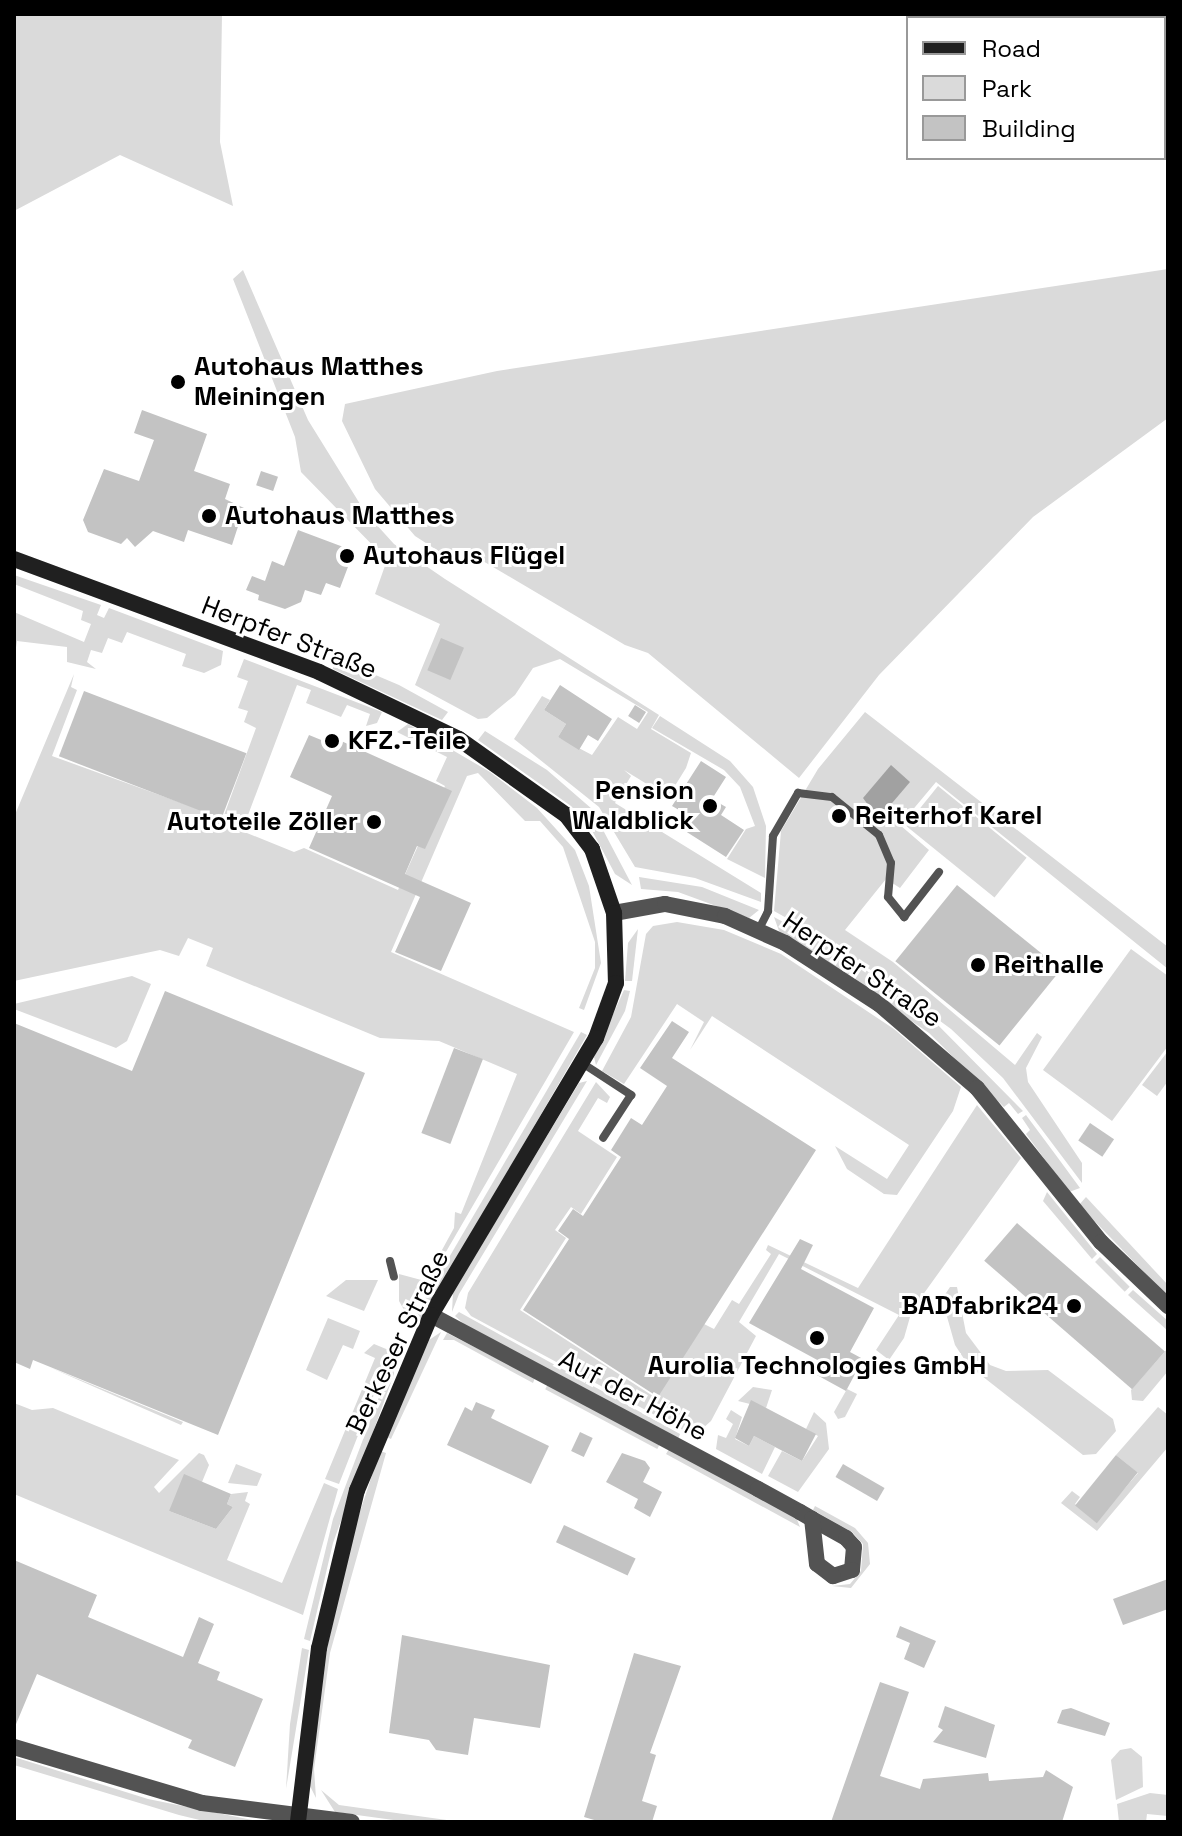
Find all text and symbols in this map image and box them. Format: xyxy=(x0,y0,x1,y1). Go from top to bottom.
legend xyxy=(906,16,1166,160)
text: Road xyxy=(982,33,1041,64)
text: Park xyxy=(982,73,1032,104)
text: Building xyxy=(982,113,1076,144)
place label: Autohaus Matthes Meiningen xyxy=(194,351,424,412)
marker: Autohaus Matthes Meiningen xyxy=(169,373,187,391)
place label: Autohaus Matthes xyxy=(225,500,455,532)
marker: Autohaus Matthes xyxy=(200,507,218,525)
place label: Autohaus Flügel xyxy=(363,540,565,572)
marker: Autohaus Flügel xyxy=(338,547,356,565)
street label: Herpfer Straße xyxy=(197,590,381,686)
place label: KFZ.-Teile xyxy=(348,725,467,757)
marker: KFZ.-Teile xyxy=(323,732,341,750)
place label: Pension Waldblick xyxy=(572,775,694,836)
marker: Pension Waldblick xyxy=(701,797,719,815)
place label: Reiterhof Karel xyxy=(855,800,1043,832)
place label: Autoteile Zöller xyxy=(167,806,358,838)
marker: Reiterhof Karel xyxy=(830,807,848,825)
marker: Autoteile Zöller xyxy=(365,813,383,831)
street label: Herpfer Straße xyxy=(777,905,947,1035)
place label: Reithalle xyxy=(994,949,1104,981)
marker: Reithalle xyxy=(969,956,987,974)
street label: Berkeser Straße xyxy=(340,1245,456,1439)
place label: BADfabrik24 xyxy=(901,1290,1058,1322)
marker: BADfabrik24 xyxy=(1065,1297,1083,1315)
marker: Aurolia Technologies GmbH xyxy=(808,1329,826,1347)
street label: Auf der Höhe xyxy=(553,1344,713,1448)
place label: Aurolia Technologies GmbH xyxy=(647,1350,987,1382)

